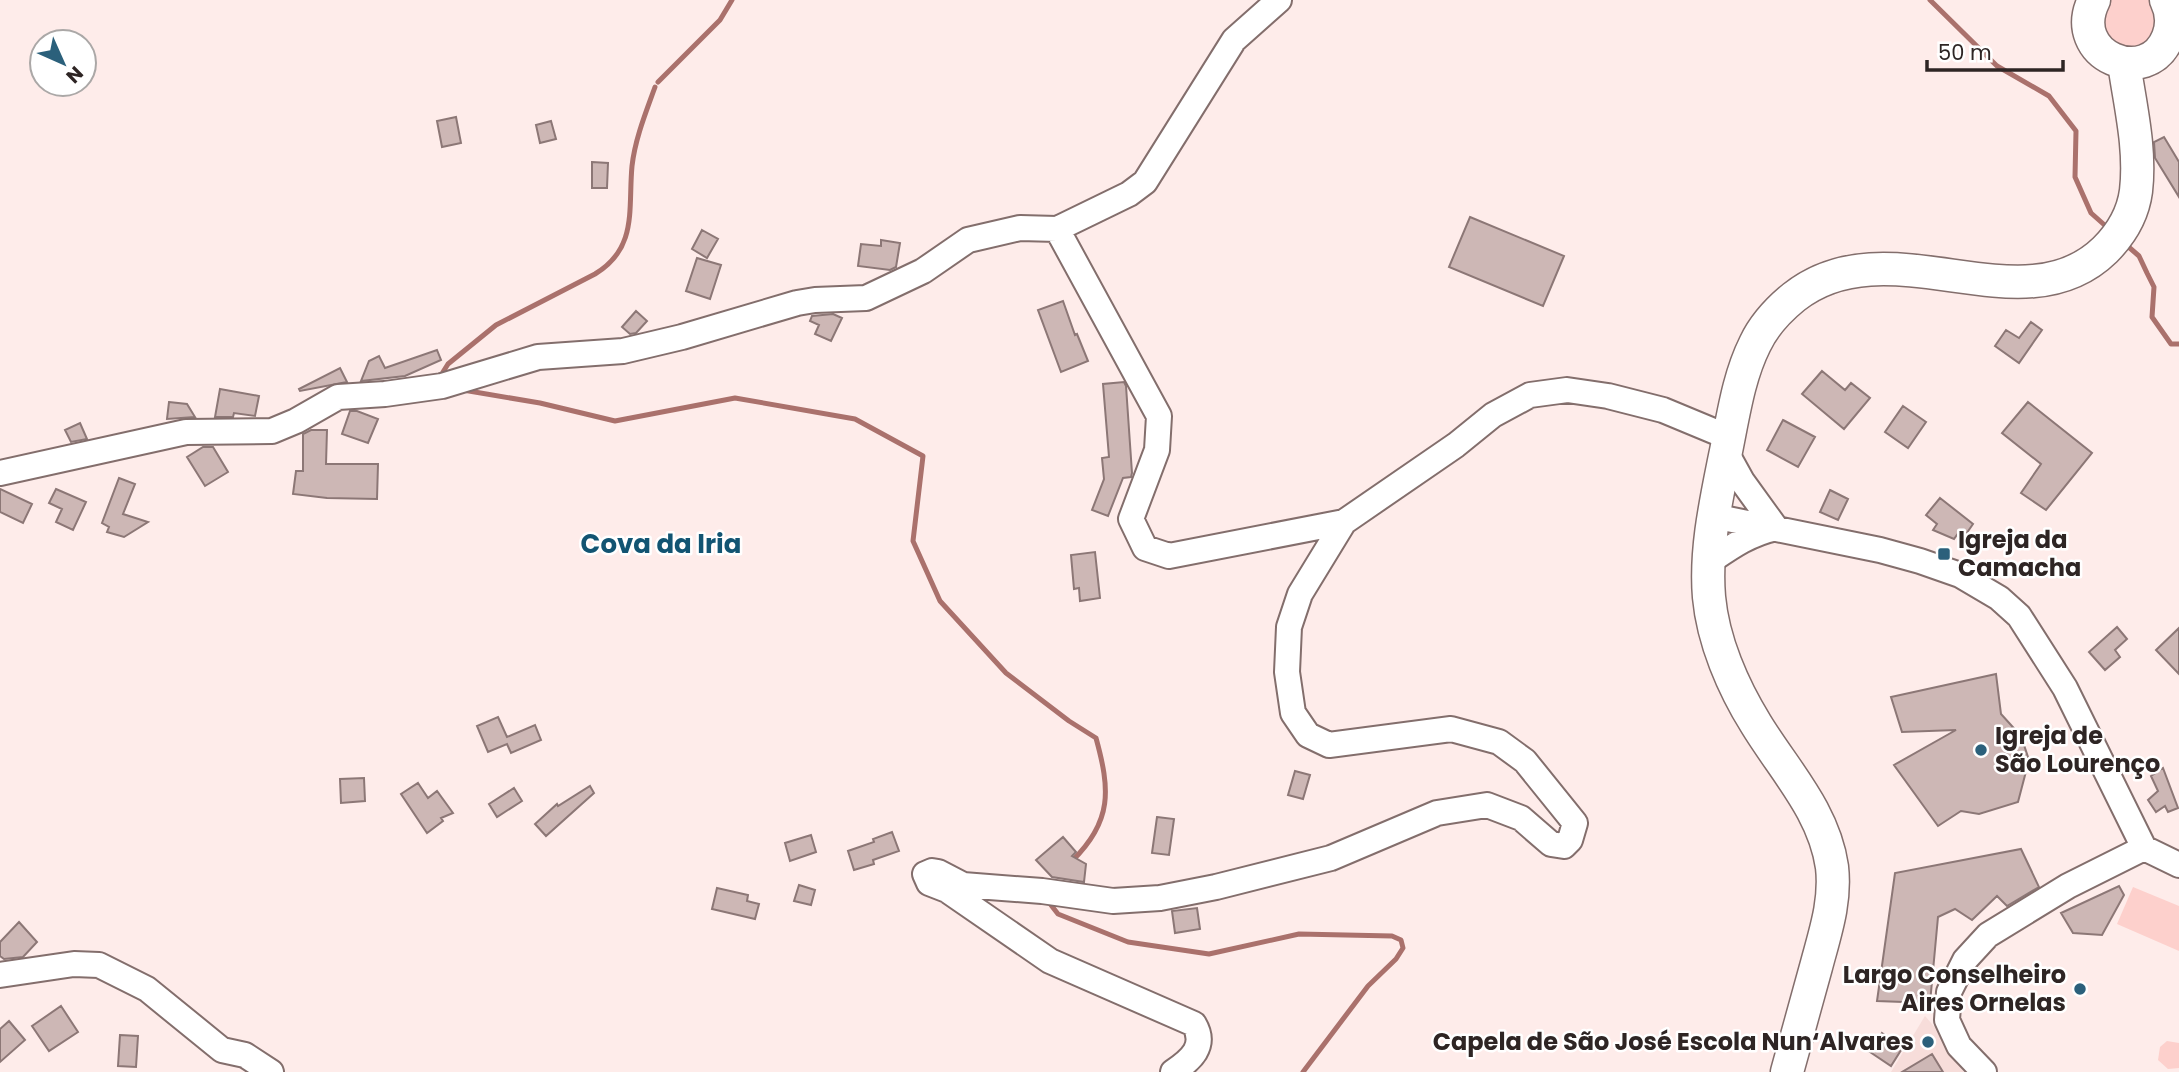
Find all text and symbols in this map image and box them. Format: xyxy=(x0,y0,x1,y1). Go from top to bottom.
north arrow xyxy=(28,28,98,98)
scale bar xyxy=(1927,28,2064,72)
text: 50 m xyxy=(1938,38,1992,67)
text: N xyxy=(60,60,89,89)
place label: Igreja da Camacha xyxy=(1958,523,2081,584)
district label: Cova da Iria xyxy=(581,526,741,562)
marker: Igreja da Camacha xyxy=(1936,546,1952,562)
place label: Igreja de São Lourenço xyxy=(1995,719,2160,780)
marker: Igreja de São Lourenço xyxy=(1973,742,1989,758)
place label: Largo Conselheiro Aires Ornelas xyxy=(1843,958,2066,1019)
marker: Largo Conselheiro Aires Ornelas xyxy=(2072,981,2088,997)
place label: Capela de São José Escola Nun‘Alvares xyxy=(1433,1025,1914,1058)
marker: Capela de São José Escola Nun‘Alvares xyxy=(1920,1034,1936,1050)

